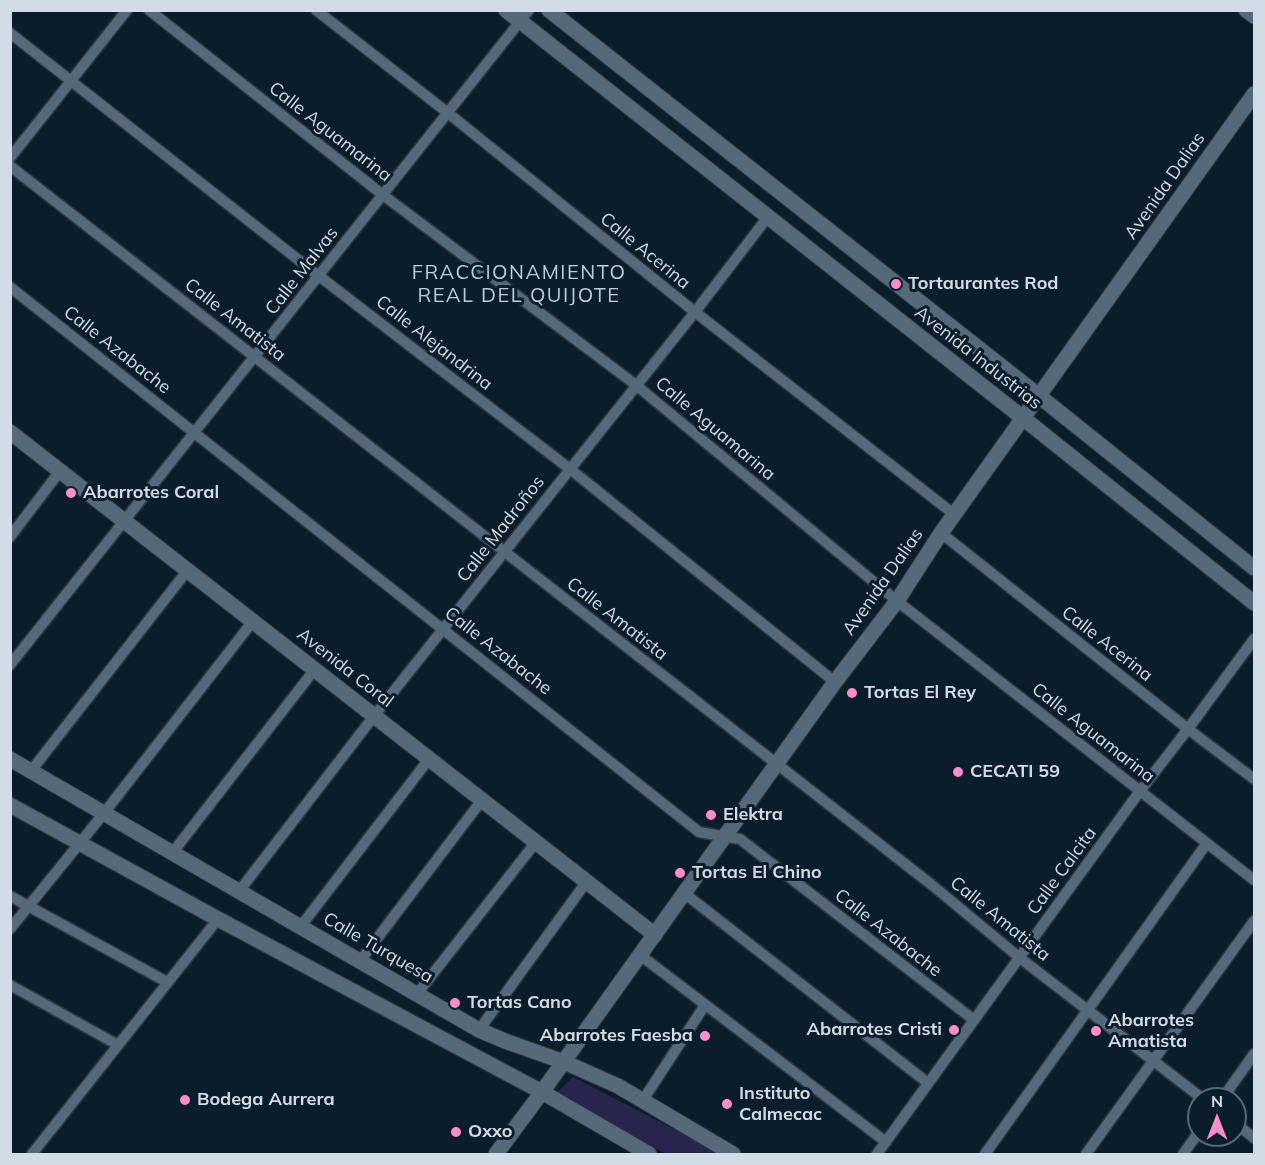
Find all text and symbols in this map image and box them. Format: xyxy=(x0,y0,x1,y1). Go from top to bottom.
street label: Calle Aguamarina xyxy=(264,77,396,187)
street label: Avenida Dalias xyxy=(1120,128,1210,244)
street label: Calle Acerina xyxy=(596,208,694,294)
street label: Calle Malvas xyxy=(261,223,343,319)
district label: FRACCIONAMIENTO REAL DEL QUIJOTE xyxy=(412,261,626,308)
place label: Tortaurantes Rod xyxy=(908,273,1058,295)
street label: Calle Amatista xyxy=(180,274,290,366)
marker: Tortaurantes Rod xyxy=(889,277,903,291)
street label: Calle Alejandrina xyxy=(371,291,497,395)
street label: Calle Azabache xyxy=(59,301,175,399)
street label: Avenida Industrias xyxy=(910,302,1046,414)
street label: Calle Aguamarina xyxy=(651,373,779,485)
street label: Calle Madroños xyxy=(453,471,549,587)
place label: Abarrotes Coral xyxy=(83,482,219,504)
marker: Abarrotes Coral xyxy=(64,486,78,500)
street label: Avenida Dalias xyxy=(838,524,928,640)
street label: Calle Amatista xyxy=(562,573,672,665)
street label: Calle Azabache xyxy=(440,602,556,700)
street label: Calle Acerina xyxy=(1057,602,1157,686)
street label: Avenida Coral xyxy=(292,624,398,712)
street label: Calle Aguamarina xyxy=(1027,678,1159,788)
place label: Tortas El Rey xyxy=(864,682,976,704)
marker: Tortas El Rey xyxy=(845,686,859,700)
place label: CECATI 59 xyxy=(970,761,1060,783)
marker: CECATI 59 xyxy=(951,765,965,779)
place label: Elektra xyxy=(723,804,783,826)
marker: Elektra xyxy=(704,808,718,822)
street label: Calle Calcita xyxy=(1023,823,1101,919)
place label: Tortas El Chino xyxy=(692,862,822,884)
marker: Tortas El Chino xyxy=(673,866,687,880)
street label: Calle Amatista xyxy=(946,872,1054,966)
street label: Calle Azabache xyxy=(830,884,946,982)
street label: Calle Turquesa xyxy=(319,908,437,988)
place label: Tortas Cano xyxy=(467,992,572,1014)
marker: Tortas Cano xyxy=(448,996,462,1010)
place label: Abarrotes Amatista xyxy=(1108,1010,1194,1052)
place label: Abarrotes Cristi xyxy=(807,1019,942,1041)
marker: Abarrotes Cristi xyxy=(947,1023,961,1037)
marker: Abarrotes Amatista xyxy=(1089,1024,1103,1038)
place label: Abarrotes Faesba xyxy=(540,1025,693,1047)
marker: Abarrotes Faesba xyxy=(698,1029,712,1043)
place label: Instituto Calmecac xyxy=(739,1083,822,1126)
north arrow xyxy=(1187,1087,1247,1147)
place label: Bodega Aurrera xyxy=(197,1089,335,1111)
text: N xyxy=(1211,1091,1223,1111)
marker: Bodega Aurrera xyxy=(178,1093,192,1107)
marker: Instituto Calmecac xyxy=(720,1097,734,1111)
place label: Oxxo xyxy=(468,1121,512,1143)
marker: Oxxo xyxy=(449,1125,463,1139)

